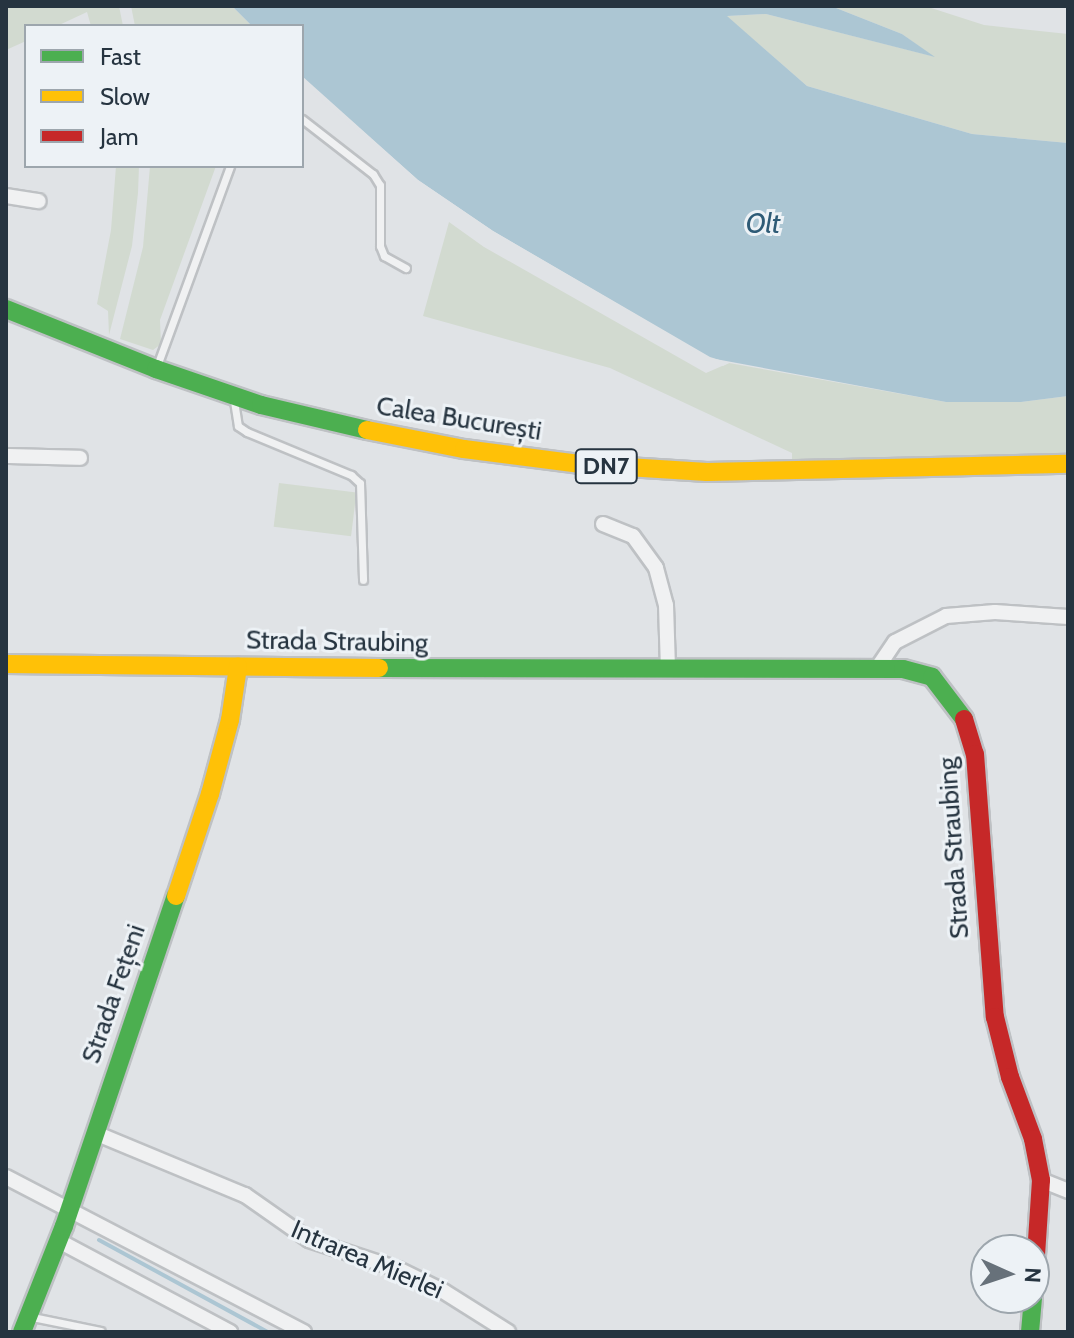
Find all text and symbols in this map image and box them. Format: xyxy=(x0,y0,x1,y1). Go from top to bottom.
legend xyxy=(24,24,304,168)
text: Fast xyxy=(100,42,141,71)
text: Slow xyxy=(100,82,150,111)
text: Jam xyxy=(100,122,138,151)
water label: Olt xyxy=(746,206,780,240)
street label: Calea București xyxy=(374,391,544,447)
road number: DN7 xyxy=(574,446,638,486)
street label: Strada Straubing xyxy=(246,625,428,659)
street label: Strada Straubing xyxy=(932,756,976,940)
street label: Strada Fețeni xyxy=(76,921,152,1067)
street label: Intrarea Mierlei xyxy=(286,1214,448,1306)
north arrow xyxy=(970,1234,1050,1314)
text: N xyxy=(1019,1267,1046,1284)

